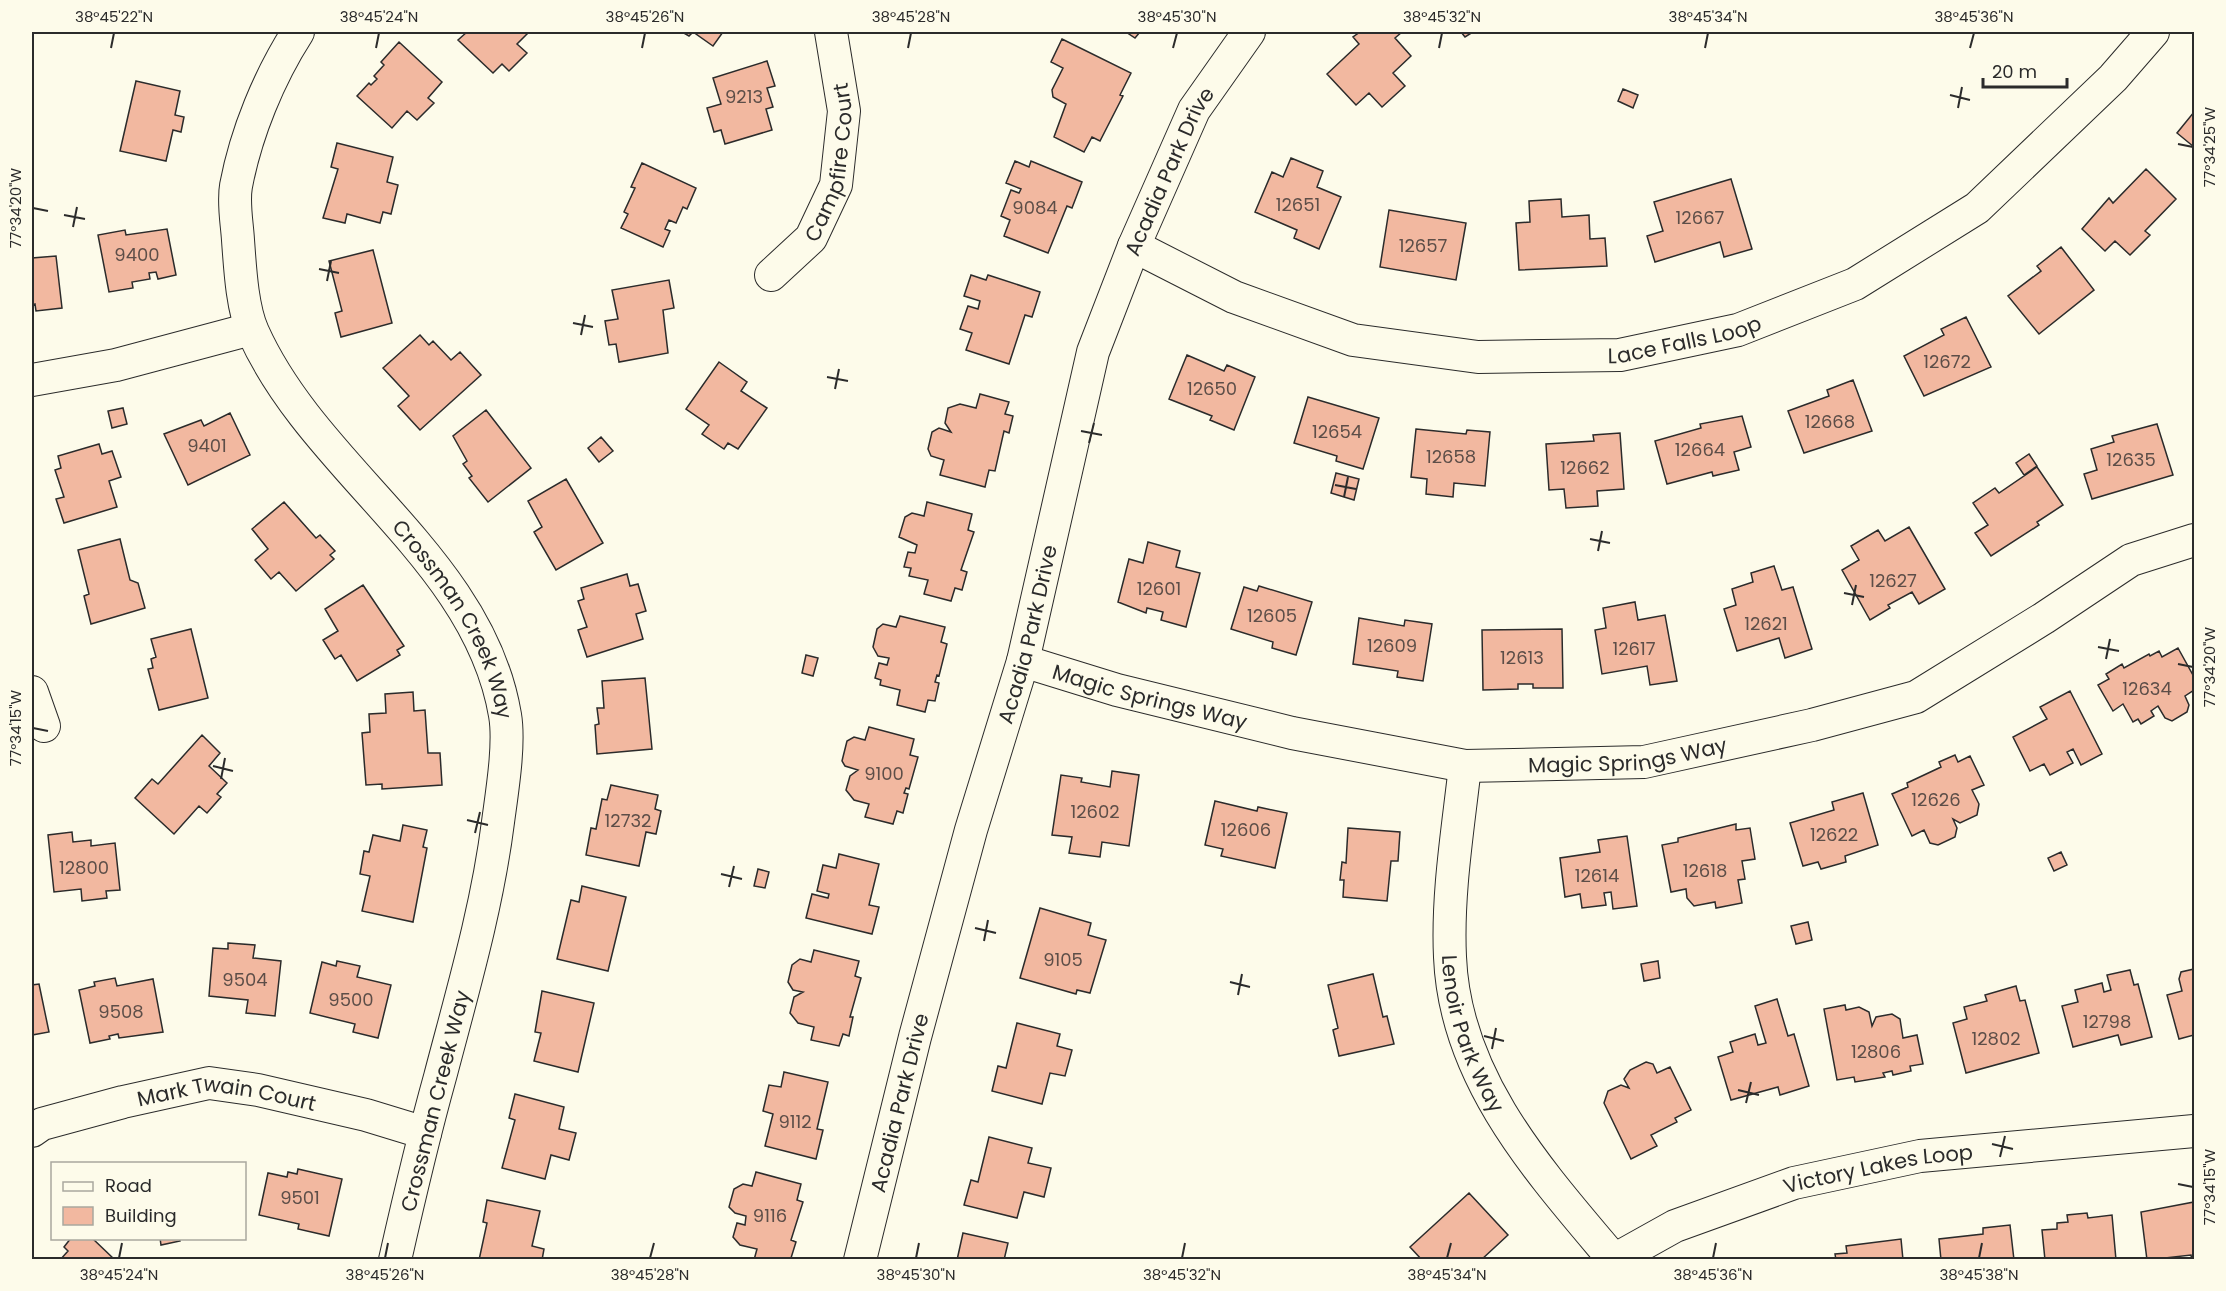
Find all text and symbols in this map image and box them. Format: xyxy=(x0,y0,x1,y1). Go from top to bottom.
text: 38°45'22"N xyxy=(75,6,153,27)
text: 38°45'24"N xyxy=(340,6,418,27)
text: 38°45'26"N xyxy=(606,6,684,27)
text: 38°45'28"N xyxy=(872,6,950,27)
text: 38°45'30"N xyxy=(1138,6,1216,27)
text: 38°45'32"N xyxy=(1403,6,1481,27)
text: 38°45'34"N xyxy=(1669,6,1747,27)
text: 38°45'36"N xyxy=(1935,6,2013,27)
scale bar xyxy=(1983,51,2067,89)
text: 20 m xyxy=(1992,59,2037,84)
street label: Campfire Court xyxy=(797,81,858,246)
street label: Acadia Park Drive xyxy=(1117,81,1221,260)
house number: 9213 xyxy=(725,84,763,109)
text: 77°34'25"W xyxy=(2199,107,2220,187)
text: 77°34'20"W xyxy=(5,168,26,248)
house number: 12651 xyxy=(1276,192,1320,217)
house number: 9084 xyxy=(1012,195,1058,220)
house number: 12667 xyxy=(1676,205,1725,230)
house number: 12657 xyxy=(1399,233,1448,258)
house number: 9400 xyxy=(114,242,160,267)
street label: Lace Falls Loop xyxy=(1608,308,1765,370)
house number: 12672 xyxy=(1923,349,1971,374)
house number: 12650 xyxy=(1187,376,1237,401)
house number: 12668 xyxy=(1805,409,1855,434)
house number: 12654 xyxy=(1312,419,1362,444)
house number: 9401 xyxy=(187,433,227,458)
house number: 12664 xyxy=(1675,437,1725,462)
house number: 12658 xyxy=(1426,444,1476,469)
house number: 12635 xyxy=(2106,447,2156,472)
house number: 12662 xyxy=(1560,455,1610,480)
street label: Crossman Creek Way xyxy=(386,513,520,721)
street label: Acadia Park Drive xyxy=(990,542,1063,727)
house number: 12627 xyxy=(1869,568,1917,593)
house number: 12601 xyxy=(1137,576,1181,601)
house number: 12605 xyxy=(1247,603,1297,628)
house number: 12621 xyxy=(1744,611,1788,636)
text: 77°34'20"W xyxy=(2199,627,2220,707)
house number: 12609 xyxy=(1367,633,1417,658)
house number: 12617 xyxy=(1612,636,1656,661)
house number: 12613 xyxy=(1500,645,1544,670)
street label: Magic Springs Way xyxy=(1049,657,1251,736)
house number: 12634 xyxy=(2122,676,2172,701)
text: 77°34'15"W xyxy=(5,689,26,766)
street label: Magic Springs Way xyxy=(1528,730,1730,779)
house number: 9100 xyxy=(864,761,904,786)
house number: 12626 xyxy=(1911,787,1961,812)
house number: 12602 xyxy=(1070,799,1120,824)
house number: 12732 xyxy=(605,808,651,833)
house number: 12606 xyxy=(1221,817,1271,842)
house number: 12622 xyxy=(1810,822,1858,847)
house number: 12800 xyxy=(59,855,109,880)
house number: 12618 xyxy=(1683,858,1727,883)
house number: 12614 xyxy=(1575,863,1619,888)
house number: 9105 xyxy=(1043,947,1083,972)
street label: Lenoir Park Way xyxy=(1435,954,1512,1118)
house number: 9504 xyxy=(222,967,268,992)
house number: 9500 xyxy=(328,987,374,1012)
street label: Crossman Creek Way xyxy=(393,987,477,1215)
house number: 9508 xyxy=(98,999,144,1024)
house number: 12798 xyxy=(2083,1009,2131,1034)
street label: Acadia Park Drive xyxy=(863,1010,935,1195)
house number: 12802 xyxy=(1971,1026,2021,1051)
house number: 12806 xyxy=(1851,1039,1901,1064)
street label: Mark Twain Court xyxy=(134,1068,319,1118)
house number: 9112 xyxy=(778,1109,812,1134)
street label: Victory Lakes Loop xyxy=(1779,1137,1974,1200)
text: 77°34'15"W xyxy=(2199,1148,2220,1225)
legend xyxy=(51,1162,246,1240)
text: Road xyxy=(105,1173,152,1198)
house number: 9501 xyxy=(280,1185,320,1210)
text: Building xyxy=(105,1203,177,1228)
house number: 9116 xyxy=(753,1203,787,1228)
text: 38°45'24"N xyxy=(80,1264,158,1285)
text: 38°45'26"N xyxy=(346,1264,424,1285)
text: 38°45'28"N xyxy=(611,1264,689,1285)
text: 38°45'30"N xyxy=(877,1264,955,1285)
text: 38°45'32"N xyxy=(1143,1264,1221,1285)
text: 38°45'34"N xyxy=(1408,1264,1486,1285)
text: 38°45'36"N xyxy=(1674,1264,1752,1285)
text: 38°45'38"N xyxy=(1940,1264,2018,1285)

